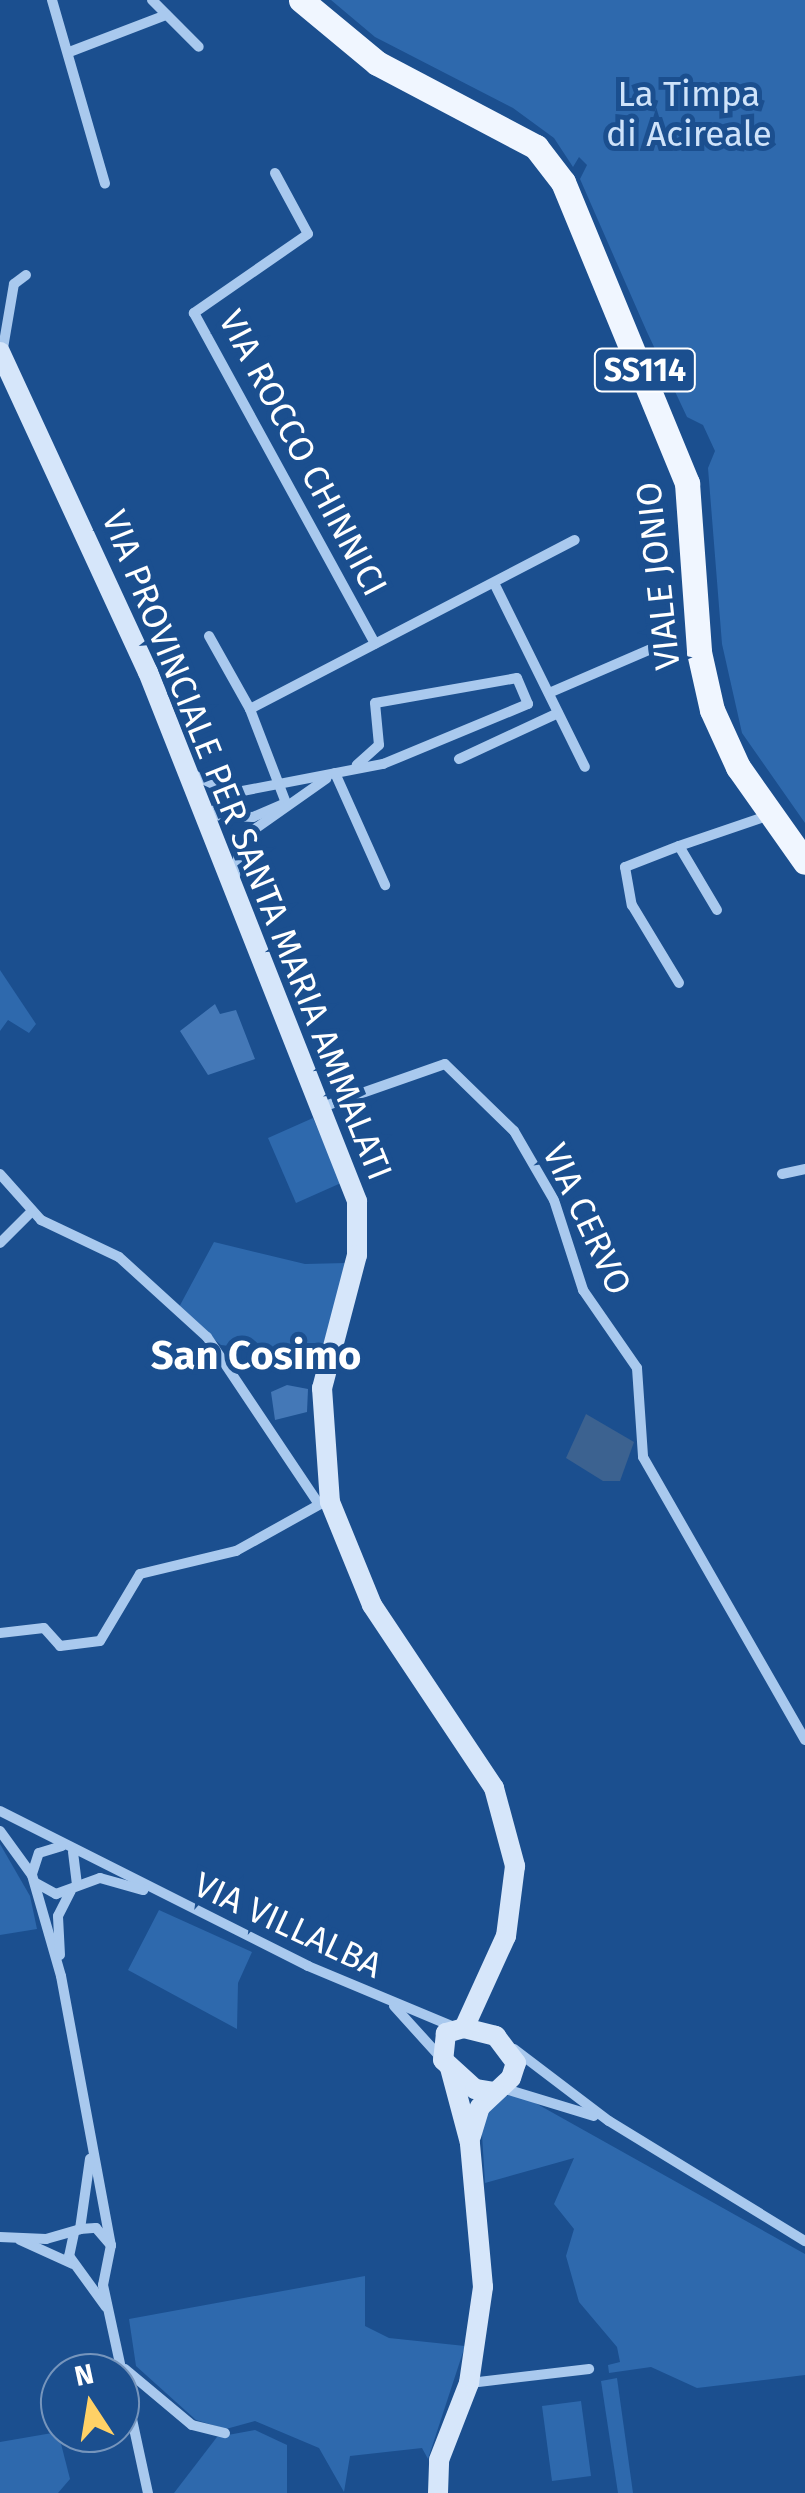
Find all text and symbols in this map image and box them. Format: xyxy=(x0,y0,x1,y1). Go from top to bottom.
park label: La Timpa di Acireale xyxy=(606,73,772,155)
street label: VIA ROCCO CHINNICI xyxy=(210,303,396,603)
road number: SS114 xyxy=(592,343,698,397)
street label: VIALE JONIO xyxy=(627,480,689,672)
street label: VIA PROVINCIALE PER SANTA MARIA AMMALATI xyxy=(93,504,401,1186)
street label: VIA CERVO xyxy=(534,1137,640,1301)
district label: San Cosimo xyxy=(151,1332,361,1380)
street label: VIA VILLALBA xyxy=(187,1863,389,1987)
north arrow xyxy=(40,2353,140,2453)
text: N xyxy=(72,2357,97,2393)

